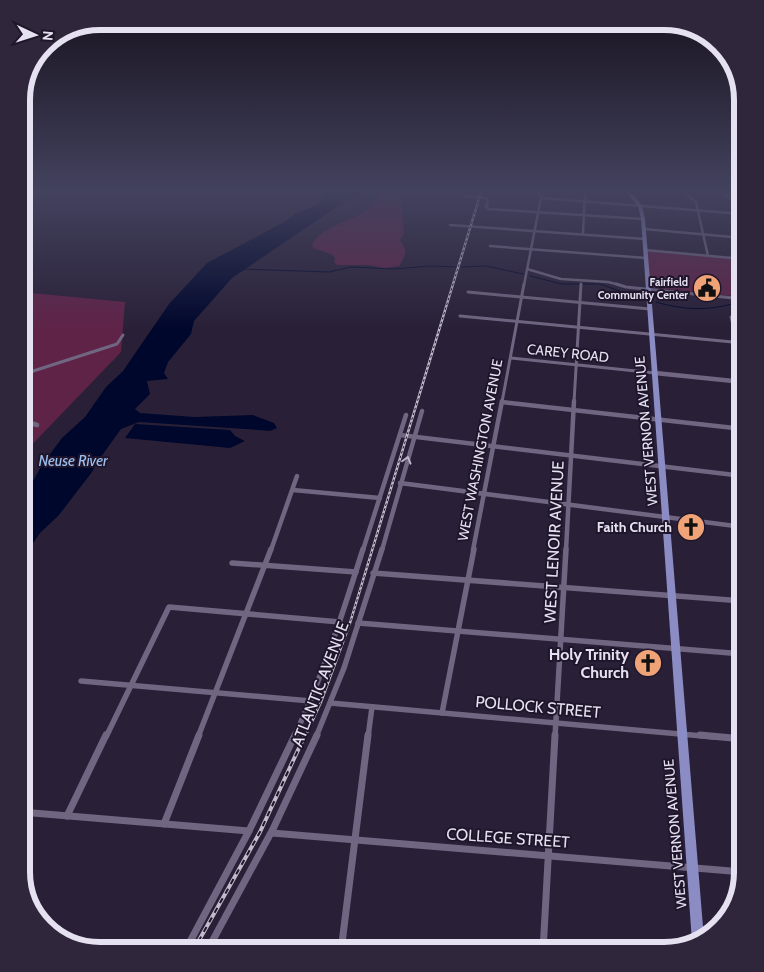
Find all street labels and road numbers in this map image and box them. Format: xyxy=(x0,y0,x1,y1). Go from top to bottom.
street label: CAREY ROAD xyxy=(526,340,610,366)
street label: WEST VERNON AVENUE xyxy=(630,355,662,507)
street label: WEST WASHINGTON AVENUE xyxy=(454,357,507,542)
street label: WEST LENOIR AVENUE xyxy=(540,460,568,624)
street label: ATLANTIC AVENUE xyxy=(287,619,353,749)
street label: POLLOCK STREET xyxy=(475,692,602,722)
street label: WEST VERNON AVENUE xyxy=(659,758,691,910)
street label: COLLEGE STREET xyxy=(446,824,571,852)

